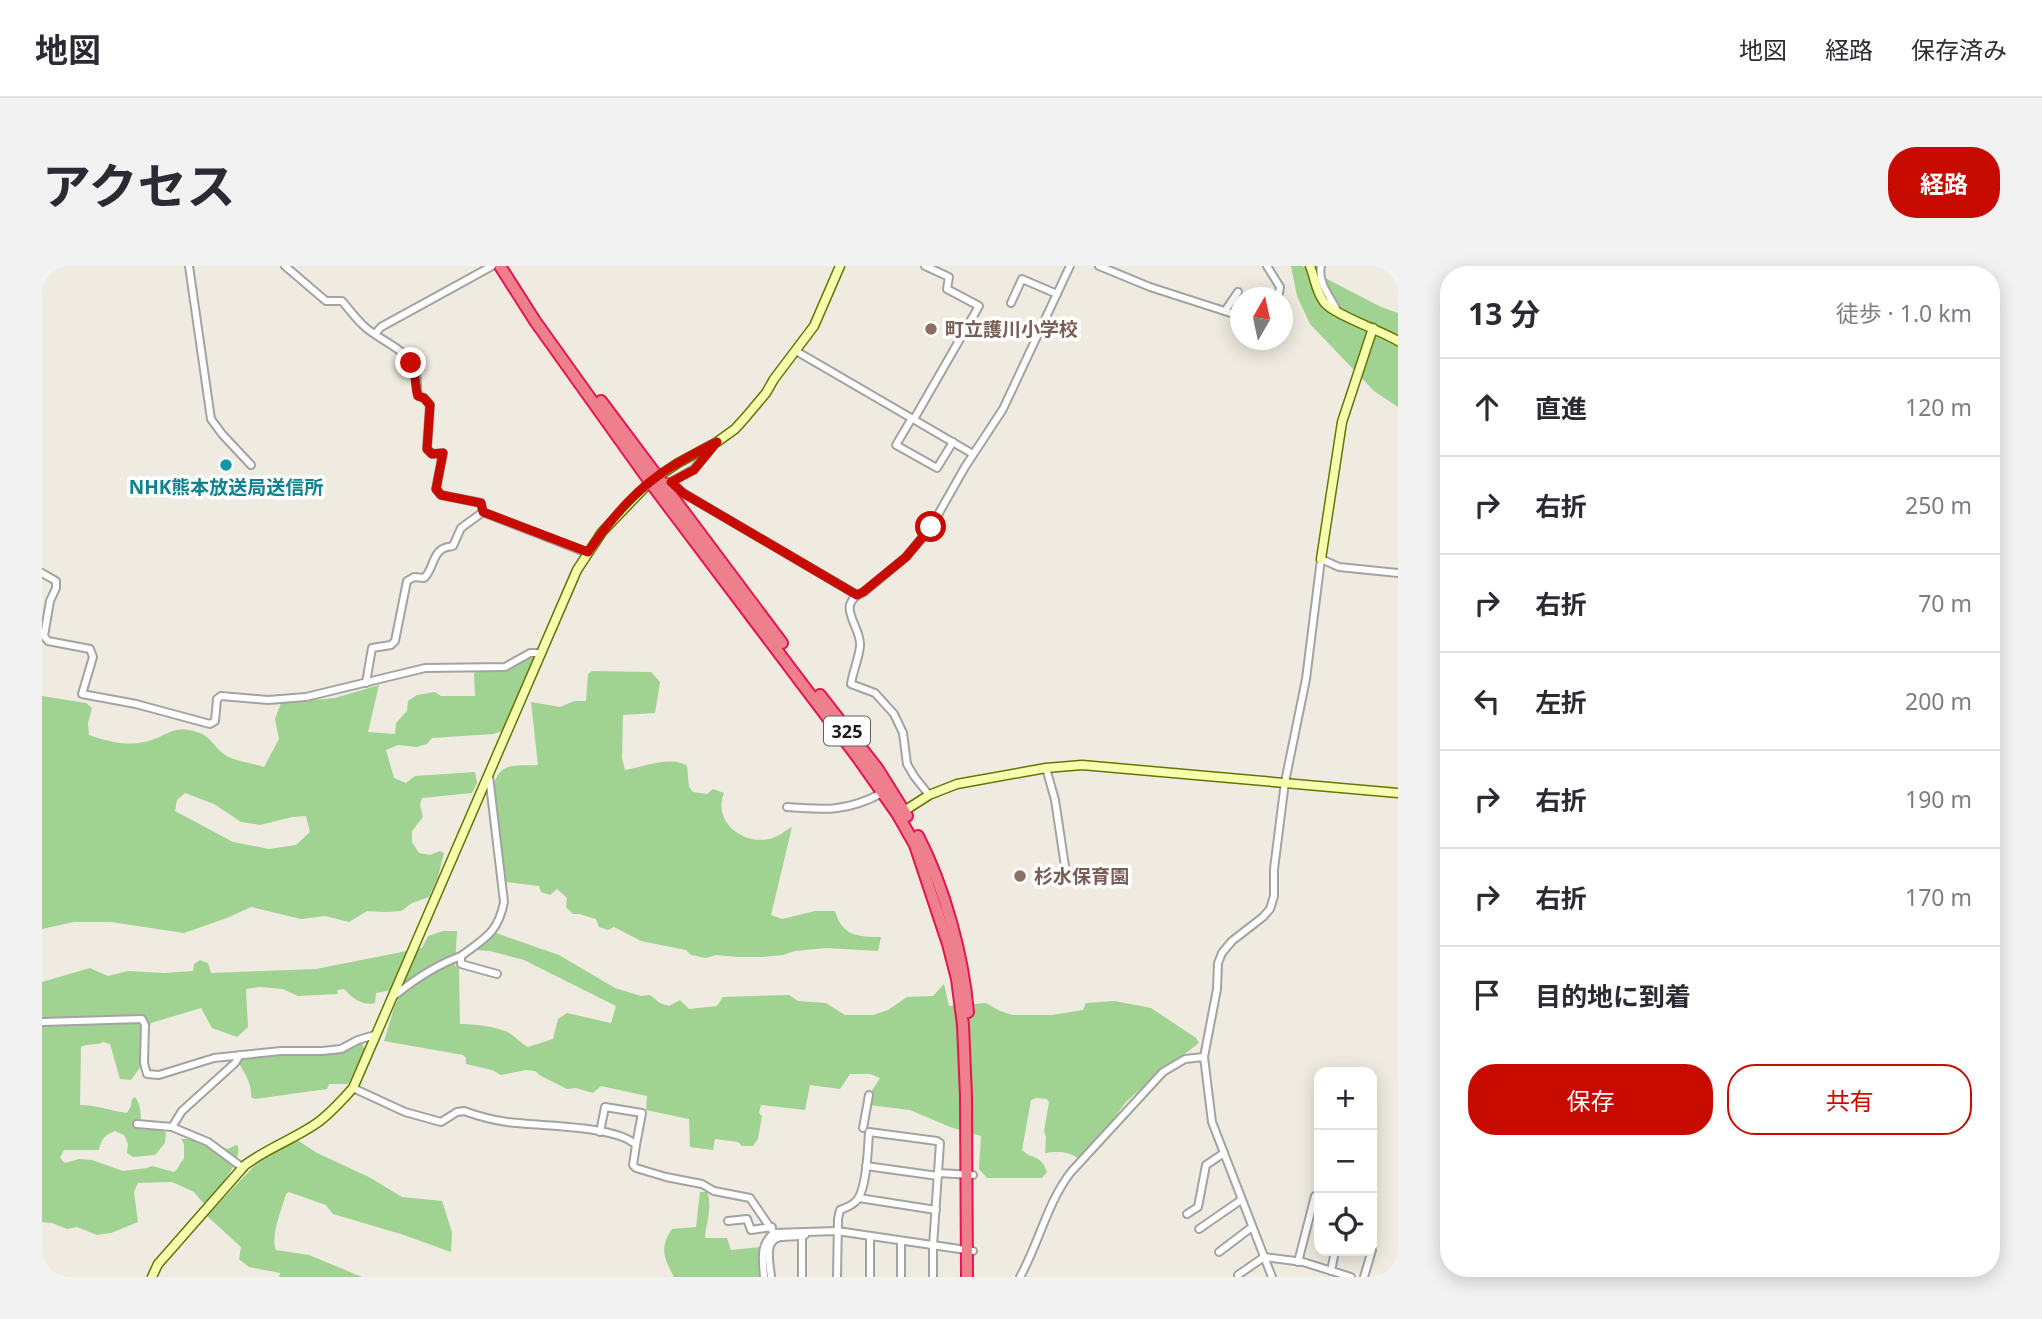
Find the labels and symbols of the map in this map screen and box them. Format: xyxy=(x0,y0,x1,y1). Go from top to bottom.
north arrow xyxy=(1230,287,1293,350)
place label: 町立護川小学校 xyxy=(945,316,1078,342)
marker: 町立護川小学校 xyxy=(923,321,939,337)
route end xyxy=(395,347,426,378)
marker: NHK熊本放送局送信所 xyxy=(218,457,234,473)
place label: NHK熊本放送局送信所 xyxy=(129,474,323,500)
route start xyxy=(915,511,946,542)
road number: 325 xyxy=(824,716,870,746)
place label: 杉水保育園 xyxy=(1034,863,1129,889)
marker: 杉水保育園 xyxy=(1012,868,1028,884)

